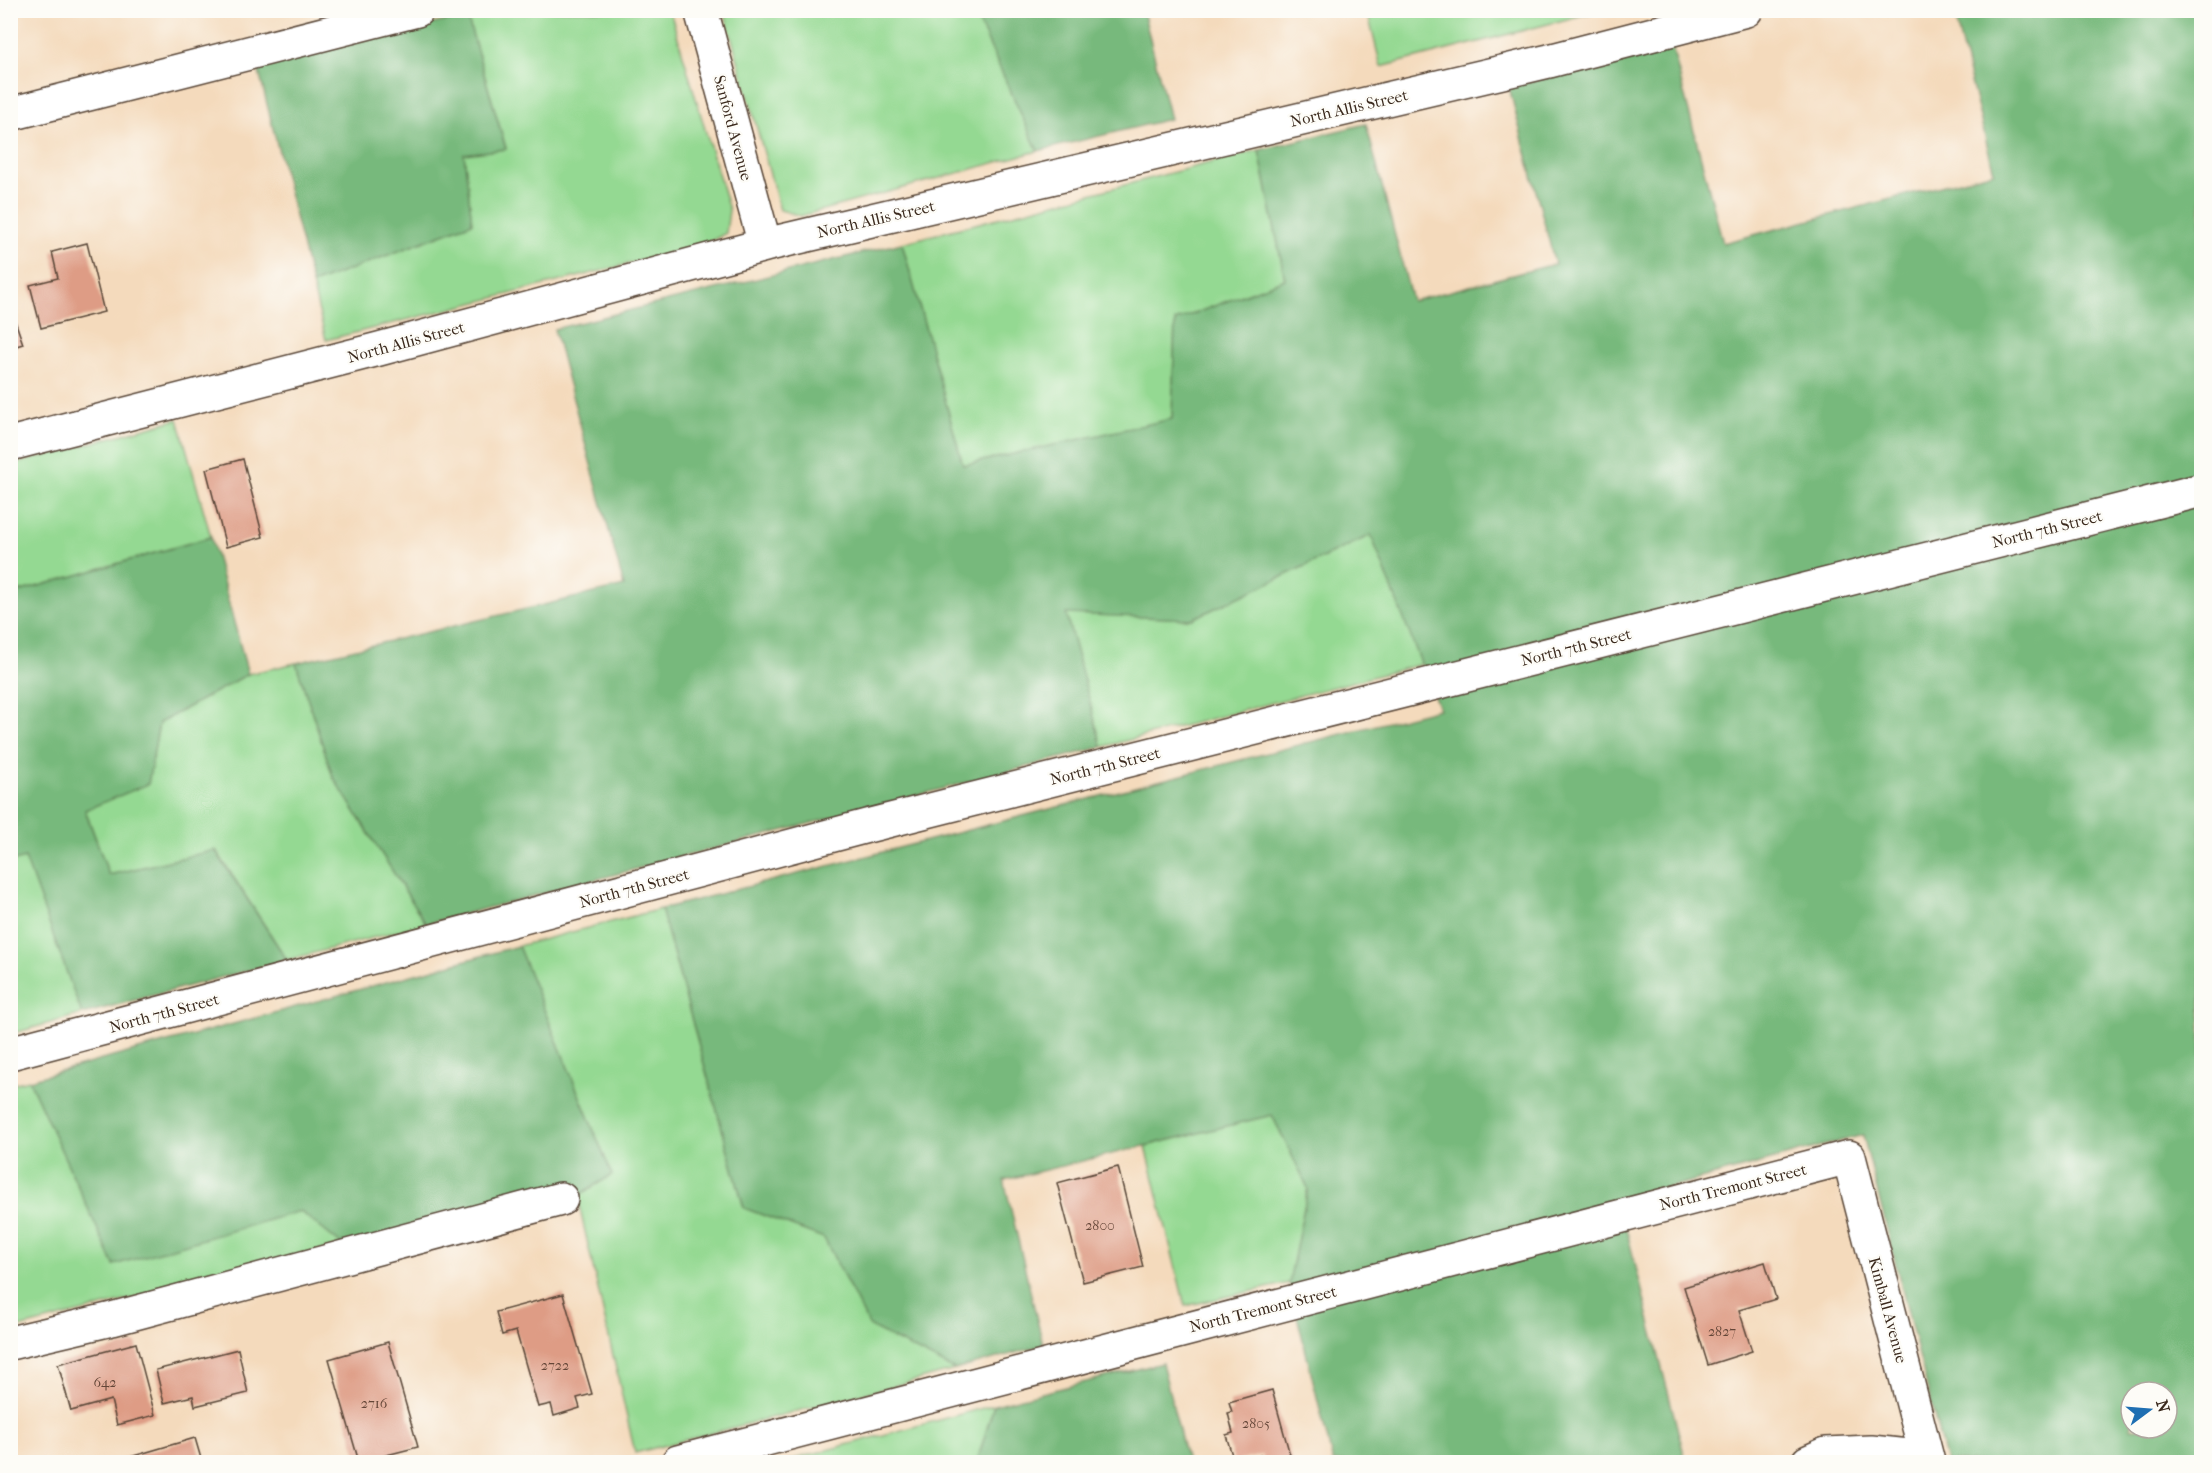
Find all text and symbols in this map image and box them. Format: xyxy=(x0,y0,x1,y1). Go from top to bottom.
street label: Sanford Avenue xyxy=(710,73,756,183)
street label: North Allis Street xyxy=(1288,85,1410,131)
street label: North Allis Street xyxy=(815,196,937,242)
street label: North Allis Street xyxy=(345,317,467,367)
street label: North 7th Street xyxy=(1990,506,2104,552)
street label: North 7th Street xyxy=(1519,624,1633,670)
street label: North 7th Street xyxy=(1048,743,1162,789)
street label: North 7th Street xyxy=(577,864,691,912)
street label: North 7th Street xyxy=(107,989,221,1037)
street label: North Tremont Street xyxy=(1657,1159,1809,1214)
house number: 2800 xyxy=(1085,1217,1115,1234)
street label: Kimball Avenue xyxy=(1865,1255,1911,1365)
street label: North Tremont Street xyxy=(1187,1281,1339,1336)
house number: 2827 xyxy=(1708,1323,1736,1340)
house number: 2722 xyxy=(541,1357,569,1374)
house number: 642 xyxy=(94,1374,117,1391)
north arrow xyxy=(2119,1380,2179,1440)
house number: 2716 xyxy=(361,1395,388,1412)
text: N xyxy=(2152,1398,2174,1415)
house number: 2805 xyxy=(1242,1415,1270,1432)

